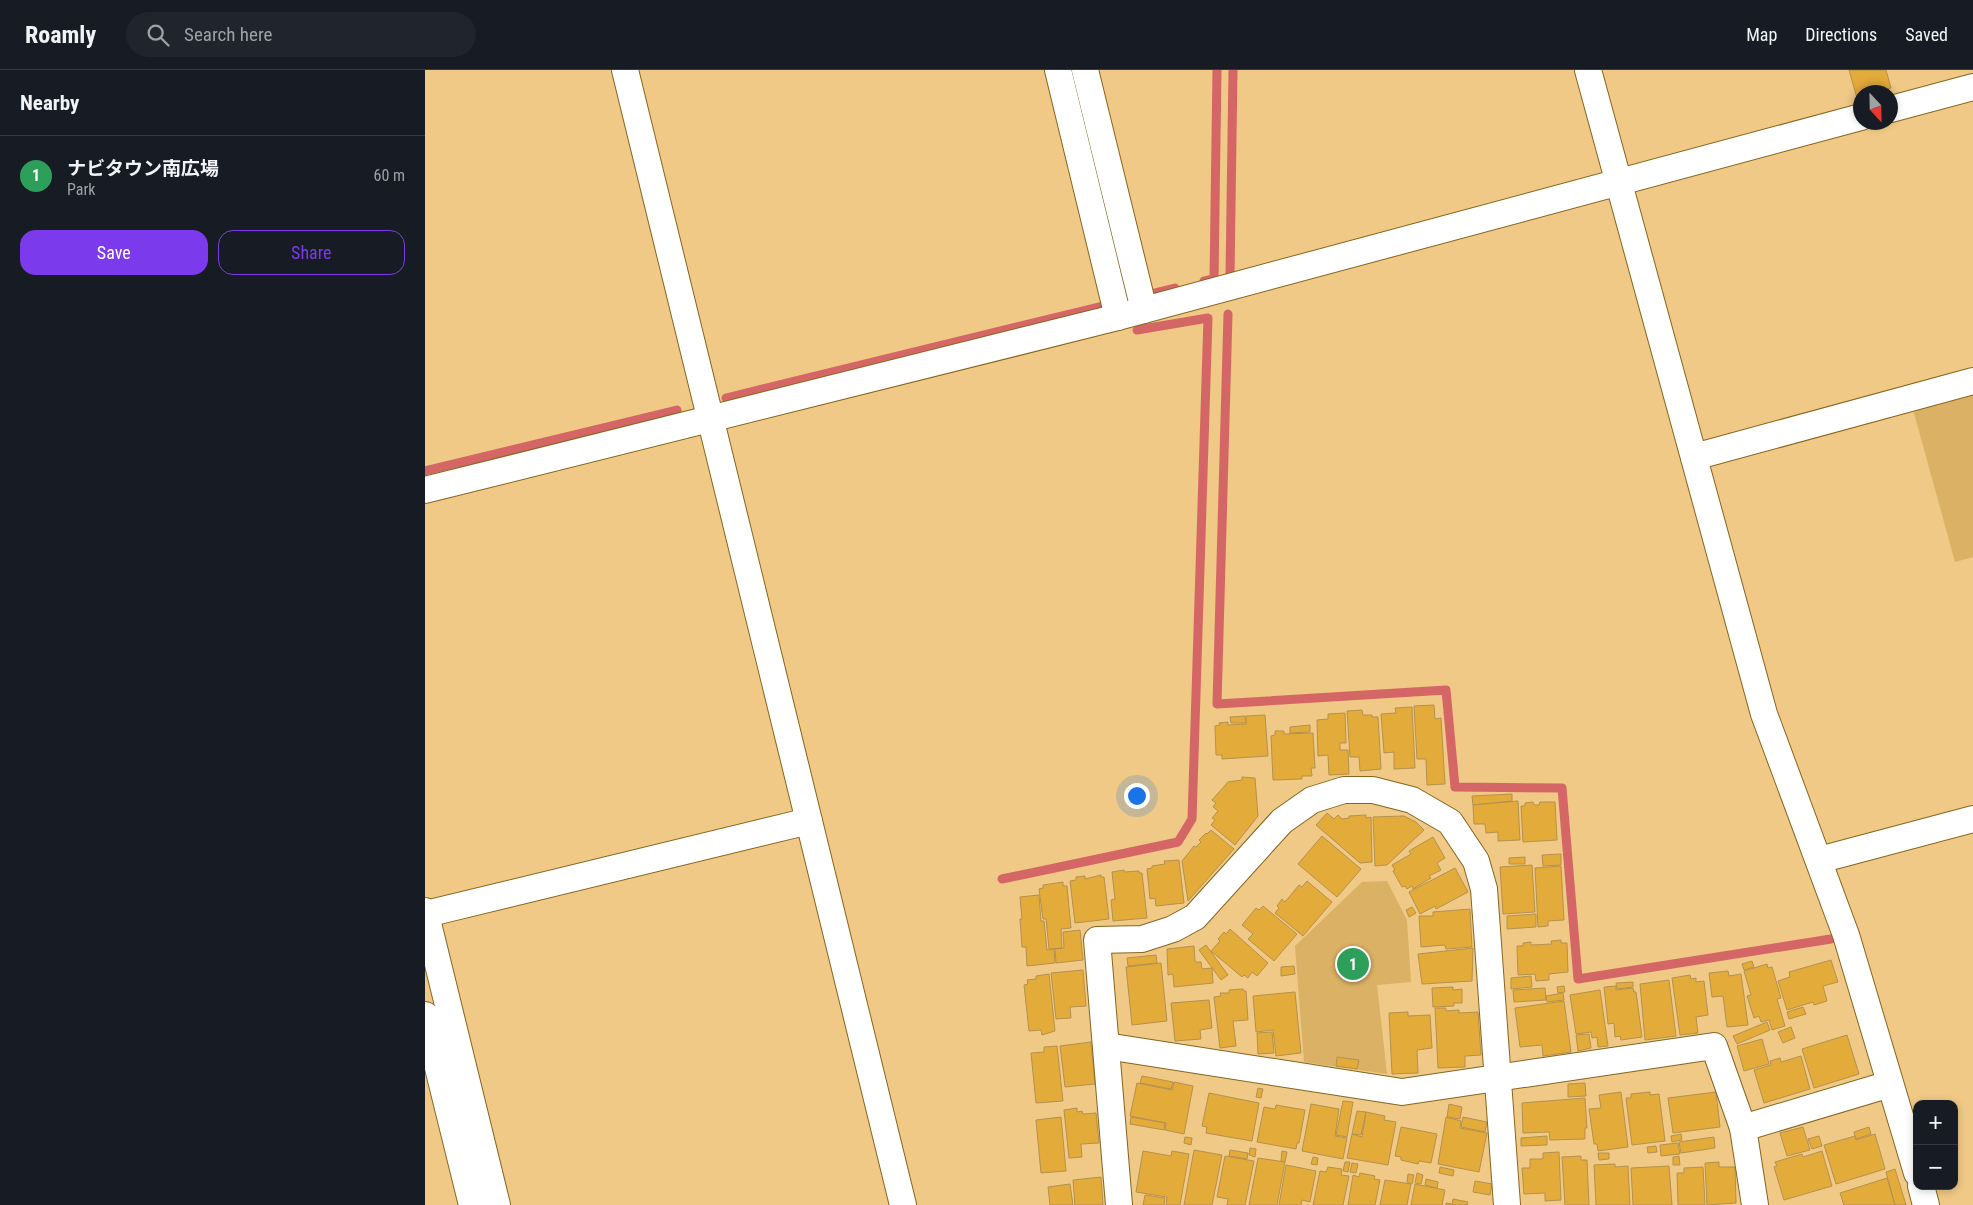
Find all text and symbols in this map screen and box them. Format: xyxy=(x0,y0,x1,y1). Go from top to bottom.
search box xyxy=(126,12,476,57)
text: Roamly xyxy=(25,21,96,49)
icon: search xyxy=(144,21,172,49)
text: Search here xyxy=(184,23,272,46)
text: Map xyxy=(1746,24,1777,45)
text: Directions xyxy=(1805,24,1877,45)
text: Saved xyxy=(1905,24,1948,45)
north arrow xyxy=(1853,85,1898,130)
text: Nearby xyxy=(20,91,79,115)
text: ナビタウン南広場 xyxy=(67,157,219,180)
text: 1 xyxy=(32,166,40,185)
text: 60 m xyxy=(373,166,405,185)
text: Park xyxy=(67,180,96,199)
button: Save xyxy=(20,230,208,275)
button: Share xyxy=(218,230,405,275)
your location xyxy=(1124,783,1150,809)
pin: 1 xyxy=(1337,945,1369,983)
map controls xyxy=(1913,1100,1958,1190)
button: + xyxy=(1913,1100,1958,1145)
button: − xyxy=(1913,1145,1958,1190)

